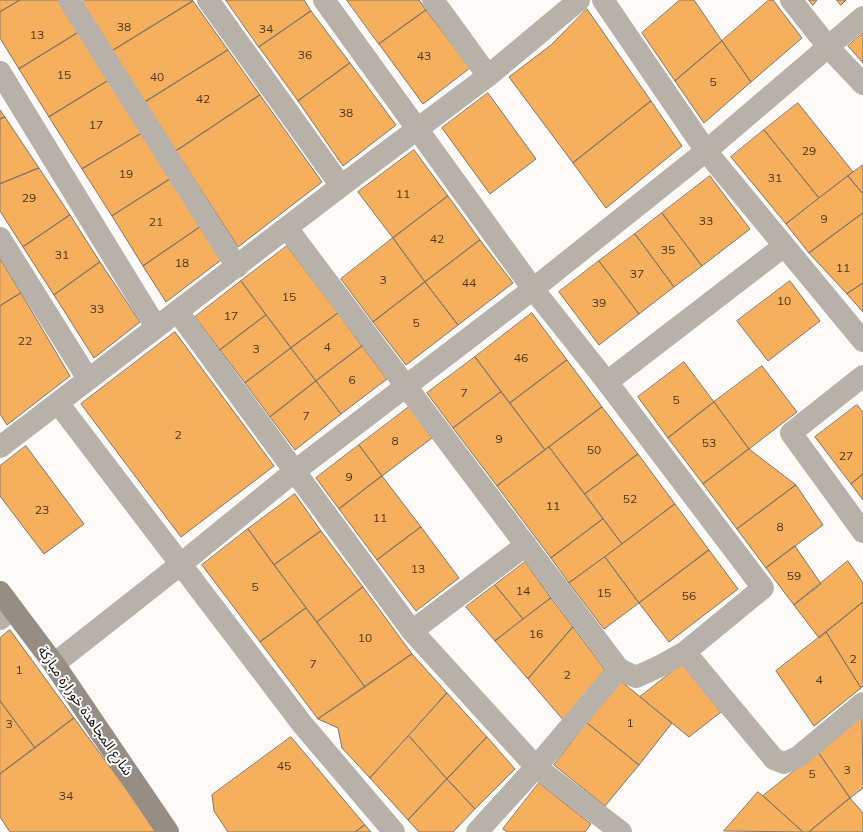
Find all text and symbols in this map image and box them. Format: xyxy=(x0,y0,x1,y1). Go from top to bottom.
house number: 38 xyxy=(117,20,131,34)
house number: 34 xyxy=(259,22,273,36)
house number: 13 xyxy=(30,28,44,42)
house number: 36 xyxy=(298,48,312,62)
house number: 43 xyxy=(417,49,431,63)
house number: 15 xyxy=(57,68,71,82)
house number: 40 xyxy=(150,70,164,84)
house number: 5 xyxy=(709,75,717,89)
house number: 42 xyxy=(196,92,210,106)
house number: 38 xyxy=(339,106,353,120)
house number: 17 xyxy=(89,118,103,132)
house number: 29 xyxy=(802,144,816,158)
house number: 19 xyxy=(119,167,133,181)
house number: 31 xyxy=(768,171,782,185)
house number: 11 xyxy=(396,187,410,201)
house number: 29 xyxy=(22,191,36,205)
house number: 9 xyxy=(820,212,828,226)
house number: 33 xyxy=(699,214,713,228)
house number: 21 xyxy=(149,215,163,229)
house number: 42 xyxy=(430,232,444,246)
house number: 35 xyxy=(661,243,675,257)
house number: 31 xyxy=(55,248,69,262)
house number: 18 xyxy=(175,256,189,270)
house number: 11 xyxy=(836,261,850,275)
house number: 37 xyxy=(630,267,644,281)
house number: 3 xyxy=(379,273,387,287)
house number: 44 xyxy=(462,276,476,290)
house number: 15 xyxy=(282,290,296,304)
house number: 10 xyxy=(777,294,791,308)
house number: 39 xyxy=(592,296,606,310)
house number: 33 xyxy=(90,302,104,316)
house number: 17 xyxy=(224,309,238,323)
house number: 5 xyxy=(412,316,420,330)
house number: 22 xyxy=(18,334,32,348)
house number: 4 xyxy=(323,340,331,354)
house number: 3 xyxy=(252,342,260,356)
house number: 46 xyxy=(514,351,528,365)
house number: 6 xyxy=(348,373,356,387)
house number: 7 xyxy=(460,386,468,400)
house number: 5 xyxy=(672,393,680,407)
house number: 7 xyxy=(302,409,310,423)
house number: 2 xyxy=(174,428,182,442)
house number: 9 xyxy=(495,432,503,446)
house number: 8 xyxy=(391,434,399,448)
house number: 53 xyxy=(702,436,716,450)
house number: 50 xyxy=(587,443,601,457)
house number: 27 xyxy=(839,449,853,463)
house number: 9 xyxy=(345,470,353,484)
house number: 52 xyxy=(623,492,637,506)
house number: 11 xyxy=(546,499,560,513)
house number: 23 xyxy=(35,503,49,517)
house number: 11 xyxy=(373,511,387,525)
house number: 8 xyxy=(776,520,784,534)
house number: 13 xyxy=(411,562,425,576)
house number: 59 xyxy=(787,569,801,583)
house number: 5 xyxy=(251,580,259,594)
house number: 14 xyxy=(516,584,530,598)
house number: 15 xyxy=(597,586,611,600)
house number: 56 xyxy=(682,589,696,603)
house number: 16 xyxy=(529,627,543,641)
house number: 10 xyxy=(358,631,372,645)
street label: شارع المجاهدة خورارة مباركة xyxy=(34,643,136,779)
house number: 2 xyxy=(849,652,857,666)
house number: 7 xyxy=(309,657,317,671)
house number: 1 xyxy=(15,663,23,677)
house number: 2 xyxy=(563,668,571,682)
house number: 4 xyxy=(815,673,823,687)
house number: 1 xyxy=(626,716,634,730)
house number: 3 xyxy=(5,717,13,731)
house number: 45 xyxy=(277,759,291,773)
house number: 3 xyxy=(843,763,851,777)
house number: 5 xyxy=(808,767,816,781)
house number: 34 xyxy=(59,789,73,803)

